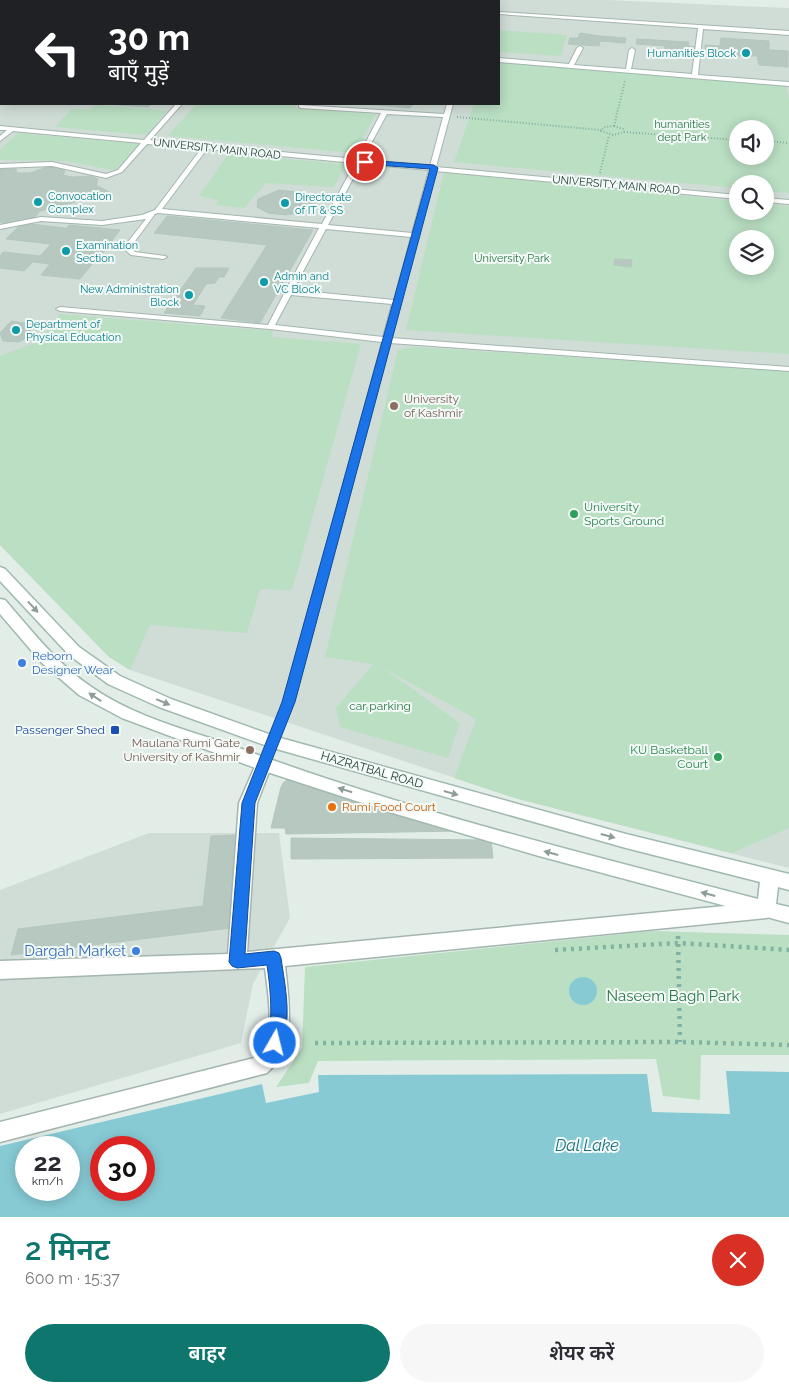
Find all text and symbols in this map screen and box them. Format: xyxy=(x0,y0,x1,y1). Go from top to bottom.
text: 30 m xyxy=(108,17,190,58)
icon: left xyxy=(25,20,90,85)
place label: Humanities Block xyxy=(647,47,736,60)
marker: Humanities Block xyxy=(740,47,752,59)
text: बाएँ मुड़ें xyxy=(108,59,169,85)
park label: humanities dept Park xyxy=(654,118,710,144)
map controls xyxy=(729,120,774,275)
button: sound xyxy=(729,120,774,165)
street label: UNIVERSITY MAIN ROAD xyxy=(153,136,282,162)
pin xyxy=(344,141,386,183)
icon: arrive xyxy=(351,148,379,176)
street label: UNIVERSITY MAIN ROAD xyxy=(552,173,681,197)
button: search xyxy=(729,175,774,220)
place label: Convocation Complex xyxy=(48,190,112,216)
place label: Directorate of IT & SS xyxy=(295,191,352,217)
marker: Convocation Complex xyxy=(32,196,44,208)
marker: Directorate of IT & SS xyxy=(279,197,291,209)
button: layers xyxy=(729,230,774,275)
place label: Examination Section xyxy=(76,239,138,265)
marker: Examination Section xyxy=(60,245,72,257)
park label: University Park xyxy=(474,252,550,265)
place label: Admin and VC Block xyxy=(274,270,329,296)
marker: Admin and VC Block xyxy=(258,276,270,288)
place label: New Administration Block xyxy=(80,283,179,309)
marker: New Administration Block xyxy=(183,289,195,301)
place label: Department of Physical Education xyxy=(26,318,121,344)
marker: Department of Physical Education xyxy=(10,324,22,336)
place label: University of Kashmir xyxy=(404,392,463,420)
marker: University of Kashmir xyxy=(388,400,400,412)
place label: University Sports Ground xyxy=(584,500,664,528)
marker: University Sports Ground xyxy=(568,508,580,520)
one-way arrow xyxy=(27,601,39,613)
place label: Reborn Designer Wear xyxy=(32,649,114,677)
marker: Reborn Designer Wear xyxy=(16,657,28,669)
one-way arrow xyxy=(88,692,101,702)
one-way arrow xyxy=(156,698,170,706)
park label: car parking xyxy=(349,699,411,713)
place label: Passenger Shed xyxy=(15,723,105,737)
marker: Passenger Shed xyxy=(109,724,121,736)
place label: Maulana Rumi Gate University of Kashmir xyxy=(124,736,241,764)
place label: KU Basketball Court xyxy=(630,743,709,771)
marker: Maulana Rumi Gate University of Kashmir xyxy=(244,744,256,756)
street label: HAZRATBAL ROAD xyxy=(319,749,425,791)
marker: KU Basketball Court xyxy=(712,751,724,763)
one-way arrow xyxy=(337,786,352,794)
one-way arrow xyxy=(444,789,459,797)
place label: Rumi Food Court xyxy=(342,800,436,814)
marker: Rumi Food Court xyxy=(326,801,338,813)
one-way arrow xyxy=(600,832,615,840)
one-way arrow xyxy=(543,848,558,856)
one-way arrow xyxy=(700,890,715,898)
place label: Dargah Market xyxy=(24,942,126,960)
marker: Dargah Market xyxy=(130,945,142,957)
park label: Naseem Bagh Park xyxy=(607,987,739,1005)
position arrow xyxy=(248,1016,300,1068)
speed limit sign: 30 xyxy=(90,1136,155,1201)
water label: Dal Lake xyxy=(555,1136,619,1155)
text: 22 xyxy=(33,1147,62,1177)
text: km/h xyxy=(32,1174,63,1188)
text: 2 मिनट xyxy=(25,1232,110,1267)
button: close xyxy=(712,1234,764,1286)
text: 600 m · 15:37 xyxy=(25,1269,120,1288)
button: बाहर xyxy=(25,1324,390,1382)
button: शेयर करें xyxy=(400,1324,764,1382)

